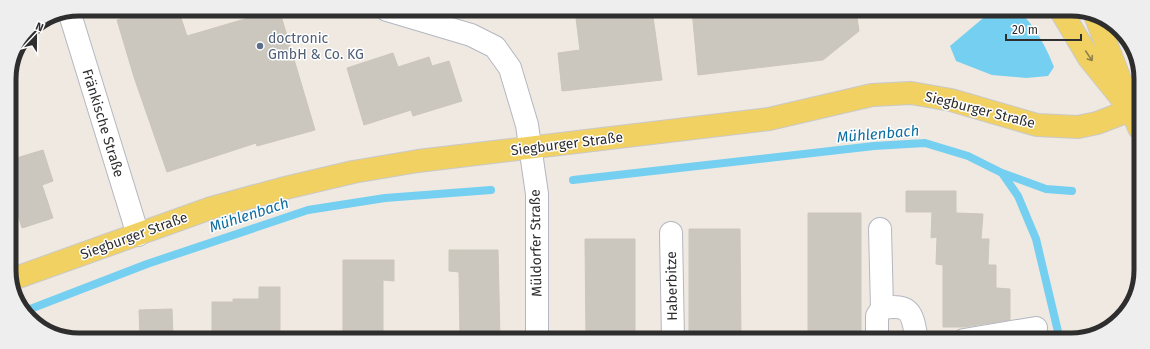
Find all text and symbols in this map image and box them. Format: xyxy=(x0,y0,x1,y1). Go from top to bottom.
north arrow xyxy=(16,16,56,56)
scale bar xyxy=(1006,16,1081,42)
text: N xyxy=(34,20,45,35)
text: 20 m xyxy=(1012,23,1038,37)
place label: doctronic GmbH & Co. KG xyxy=(268,30,364,63)
marker: doctronic GmbH & Co. KG xyxy=(255,41,265,51)
one-way arrow xyxy=(1085,51,1093,62)
street label: Fränkische Straße xyxy=(78,67,128,179)
street label: Siegburger Straße xyxy=(923,88,1037,132)
water label: Mühlenbach xyxy=(836,121,920,147)
street label: Siegburger Straße xyxy=(510,129,624,159)
street label: Müldorfer Straße xyxy=(527,189,545,297)
water label: Mühlenbach xyxy=(207,194,291,236)
street label: Siegburger Straße xyxy=(78,209,190,263)
street label: Haberbitze xyxy=(663,251,681,321)

